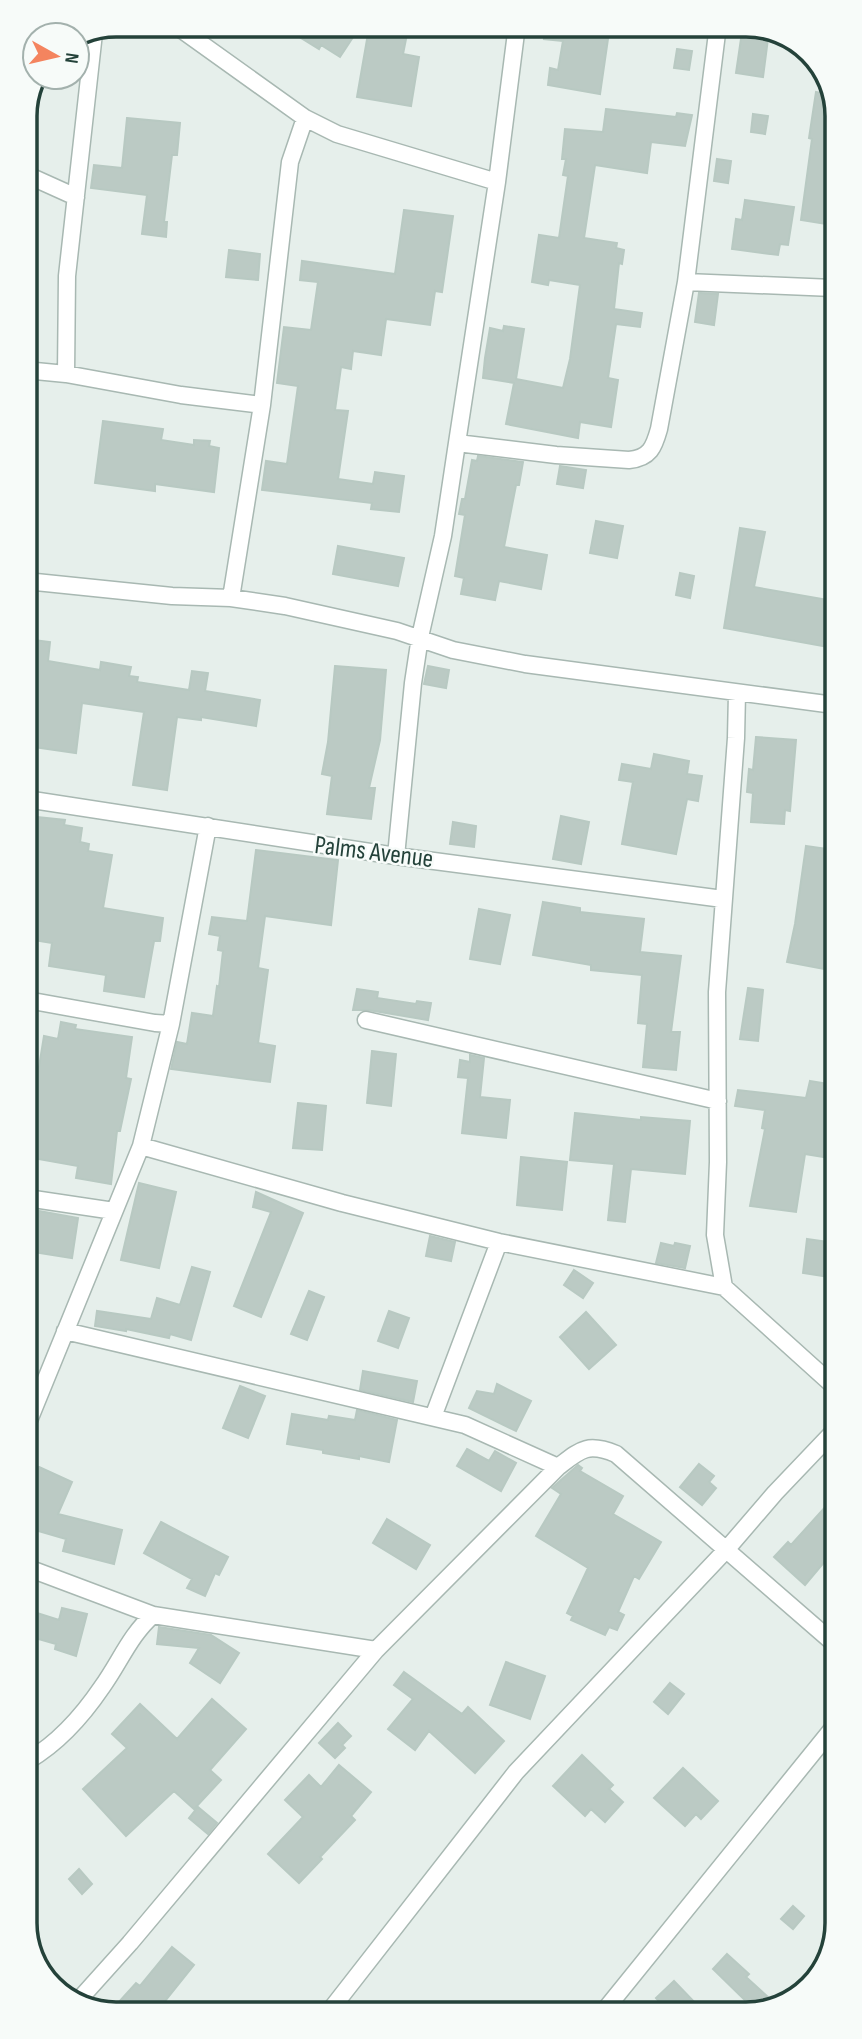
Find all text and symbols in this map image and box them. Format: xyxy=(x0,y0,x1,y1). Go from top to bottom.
north arrow xyxy=(21,21,91,91)
text: N xyxy=(59,52,83,65)
street label: Palms Avenue xyxy=(313,830,435,875)

